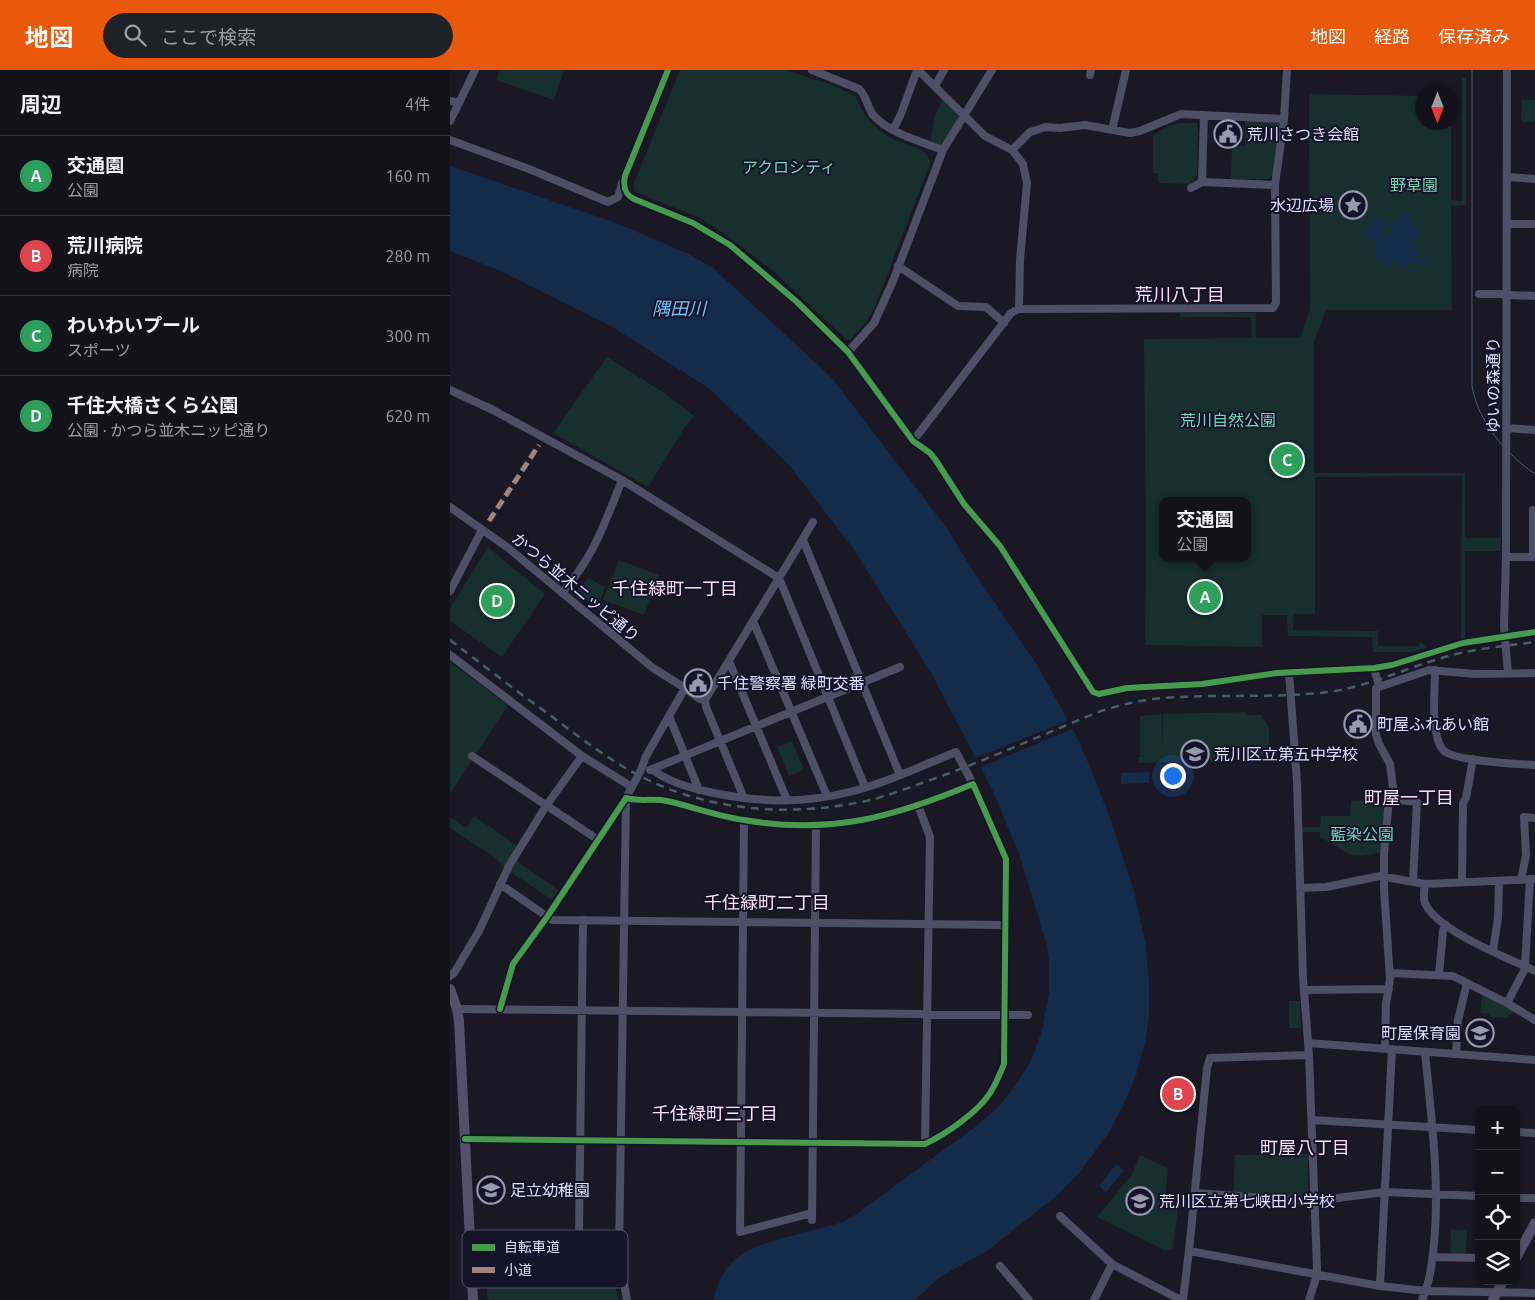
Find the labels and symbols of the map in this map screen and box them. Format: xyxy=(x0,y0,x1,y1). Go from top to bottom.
north arrow xyxy=(1415,85,1460,130)
public building icon: 荒川さつき会館 xyxy=(1213,119,1243,149)
place label: 荒川さつき会館 xyxy=(1247,125,1359,143)
park label: アクロシティ xyxy=(742,158,836,176)
park label: 野草園 xyxy=(1390,176,1438,194)
place icon: 水辺広場 xyxy=(1338,190,1368,220)
place label: 水辺広場 xyxy=(1270,196,1334,214)
district label: 荒川八丁目 xyxy=(1135,284,1225,304)
water label: 隅田川 xyxy=(652,298,708,318)
street label: ゆいの森通り xyxy=(1484,337,1502,433)
park label: 荒川自然公園 xyxy=(1180,411,1276,429)
pin: C xyxy=(1271,441,1303,479)
street label: かつら並木ニッピ通り xyxy=(509,529,643,645)
district label: 千住緑町一丁目 xyxy=(612,578,738,598)
pin: A xyxy=(1189,578,1221,616)
pin: D xyxy=(481,582,513,620)
public building icon: 千住警察署 緑町交番 xyxy=(683,668,713,698)
place label: 千住警察署 緑町交番 xyxy=(717,674,865,692)
public building icon: 町屋ふれあい館 xyxy=(1343,709,1373,739)
place label: 町屋ふれあい館 xyxy=(1377,715,1489,733)
school or university icon: 荒川区立第五中学校 xyxy=(1180,739,1210,769)
place label: 荒川区立第五中学校 xyxy=(1214,745,1358,763)
your location xyxy=(1160,763,1186,789)
district label: 町屋一丁目 xyxy=(1364,787,1454,807)
park label: 藍染公園 xyxy=(1330,825,1394,843)
district label: 千住緑町二丁目 xyxy=(704,892,830,912)
school or university icon: 町屋保育園 xyxy=(1465,1018,1495,1048)
place label: 町屋保育園 xyxy=(1381,1024,1461,1042)
pin: B xyxy=(1162,1075,1194,1113)
district label: 千住緑町三丁目 xyxy=(652,1103,778,1123)
district label: 町屋八丁目 xyxy=(1260,1137,1350,1157)
school or university icon: 足立幼稚園 xyxy=(476,1175,506,1205)
place label: 足立幼稚園 xyxy=(510,1181,590,1199)
school or university icon: 荒川区立第七峡田小学校 xyxy=(1125,1186,1155,1216)
place label: 荒川区立第七峡田小学校 xyxy=(1159,1192,1335,1210)
legend xyxy=(462,1230,628,1288)
text: 自転車道 xyxy=(504,1239,560,1255)
text: 小道 xyxy=(504,1262,532,1278)

